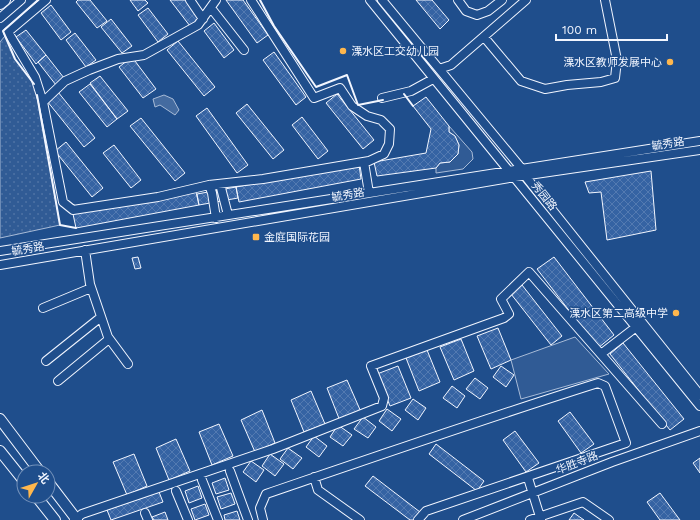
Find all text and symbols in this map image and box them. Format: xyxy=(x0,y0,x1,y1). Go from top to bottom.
scale bar xyxy=(556,16,667,42)
text: 100 m xyxy=(562,23,597,37)
place label: 溧水区工交幼儿园 xyxy=(351,45,439,58)
marker: 溧水区工交幼儿园 xyxy=(338,46,348,56)
place label: 溧水区教师发展中心 xyxy=(563,56,662,69)
marker: 溧水区教师发展中心 xyxy=(665,57,675,67)
street label: 毓秀路 xyxy=(651,135,685,153)
street label: 秀园路 xyxy=(529,179,559,213)
street label: 毓秀路 xyxy=(331,186,365,204)
place label: 金庭国际花园 xyxy=(264,231,330,244)
marker: 金庭国际花园 xyxy=(251,232,261,242)
street label: 毓秀路 xyxy=(11,240,45,258)
place label: 溧水区第二高级中学 xyxy=(569,307,668,320)
marker: 溧水区第二高级中学 xyxy=(671,308,681,318)
street label: 华胜寺路 xyxy=(554,449,600,477)
north arrow xyxy=(16,464,56,504)
text: 北 xyxy=(35,470,52,486)

